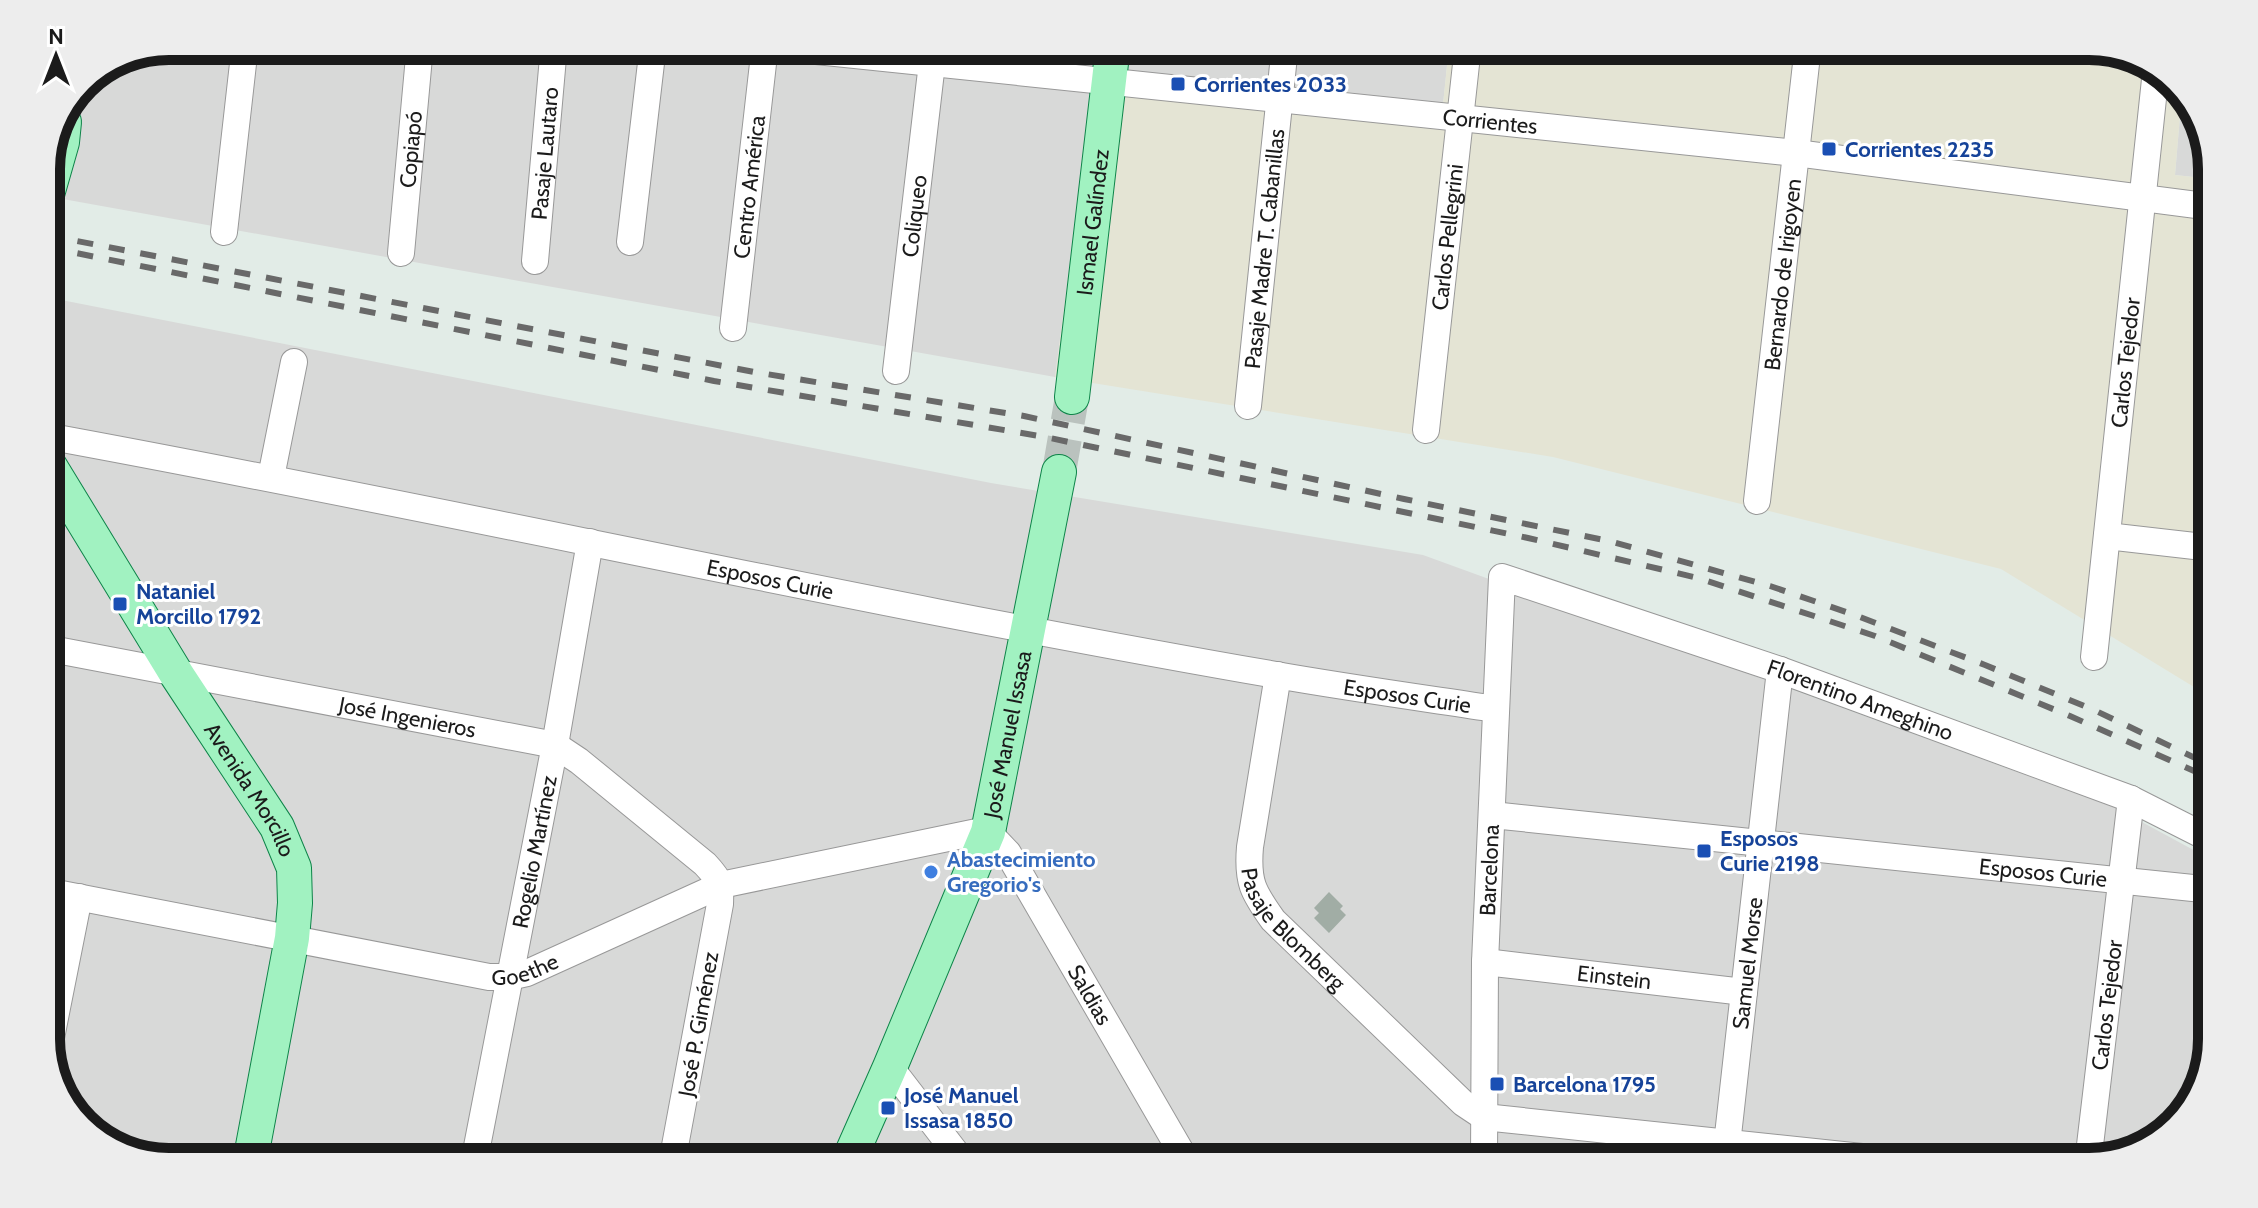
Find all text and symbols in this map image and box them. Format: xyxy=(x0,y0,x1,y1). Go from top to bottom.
north arrow xyxy=(16,16,96,96)
text: N xyxy=(48,23,64,50)
place label: Corrientes 2033 xyxy=(1194,71,1347,98)
marker: Corrientes 2033 xyxy=(1169,75,1187,93)
street label: Pasaje Lautaro xyxy=(526,86,564,221)
street label: Corrientes xyxy=(1441,103,1539,140)
street label: Copiapó xyxy=(394,110,428,189)
street label: Centro América xyxy=(728,113,771,260)
street label: Pasaje Madre T. Cabanillas xyxy=(1239,128,1290,370)
place label: Corrientes 2235 xyxy=(1845,136,1994,163)
marker: Corrientes 2235 xyxy=(1820,140,1838,158)
street label: Ismael Galíndez xyxy=(1071,148,1115,297)
street label: Carlos Pellegrini xyxy=(1426,163,1469,312)
street label: Coliqueo xyxy=(896,174,933,259)
street label: Bernardo de Irigoyen xyxy=(1759,177,1807,372)
street label: Carlos Tejedor xyxy=(2105,296,2146,429)
street label: Esposos Curie xyxy=(704,554,836,605)
place label: Nataniel Morcillo 1792 xyxy=(136,578,261,630)
marker: Nataniel Morcillo 1792 xyxy=(111,595,129,613)
street label: José Manuel Issasa xyxy=(978,648,1038,822)
street label: Florentino Ameghino xyxy=(1764,654,1957,746)
street label: Esposos Curie xyxy=(1342,673,1473,719)
street label: José Ingenieros xyxy=(336,691,478,744)
street label: Avenida Morcillo xyxy=(198,718,301,861)
street label: Rogelio Martínez xyxy=(507,773,563,931)
street label: Barcelona xyxy=(1474,823,1505,916)
place label: Esposos Curie 2198 xyxy=(1720,825,1820,877)
marker: Esposos Curie 2198 xyxy=(1695,842,1713,860)
place label: Abastecimiento Gregorio's xyxy=(947,846,1096,898)
street label: Esposos Curie xyxy=(1978,853,2108,893)
marker: Abastecimiento Gregorio's xyxy=(922,863,940,881)
street label: Pasaje Blomberg xyxy=(1235,866,1352,997)
street label: Samuel Morse xyxy=(1727,896,1769,1031)
street label: Carlos Tejedor xyxy=(2086,939,2128,1072)
street label: Goethe xyxy=(491,948,563,991)
street label: José P. Giménez xyxy=(672,949,725,1100)
street label: Saldias xyxy=(1062,960,1118,1030)
street label: Einstein xyxy=(1576,960,1653,995)
place label: Barcelona 1795 xyxy=(1513,1071,1656,1098)
marker: Barcelona 1795 xyxy=(1488,1075,1506,1093)
place label: José Manuel Issasa 1850 xyxy=(903,1082,1019,1134)
marker: José Manuel Issasa 1850 xyxy=(879,1099,897,1117)

